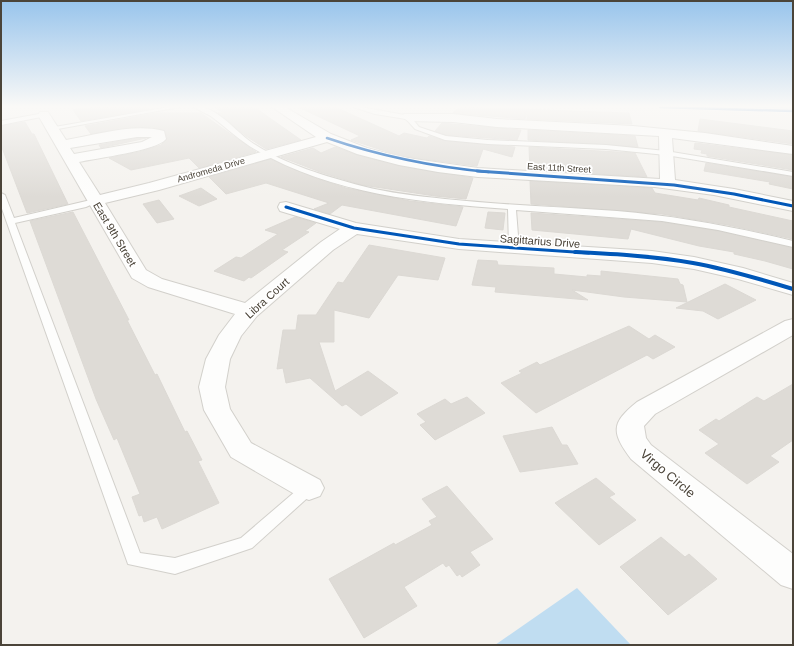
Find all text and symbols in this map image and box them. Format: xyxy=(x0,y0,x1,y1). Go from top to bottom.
street label: Andromeda Drive xyxy=(176,156,246,184)
street label: East 11th Street xyxy=(527,161,592,175)
street label: East 9th Street xyxy=(91,200,139,268)
street label: Sagittarius Drive xyxy=(499,232,581,250)
street label: Libra Court xyxy=(243,275,291,321)
street label: Virgo Circle xyxy=(637,446,698,501)

